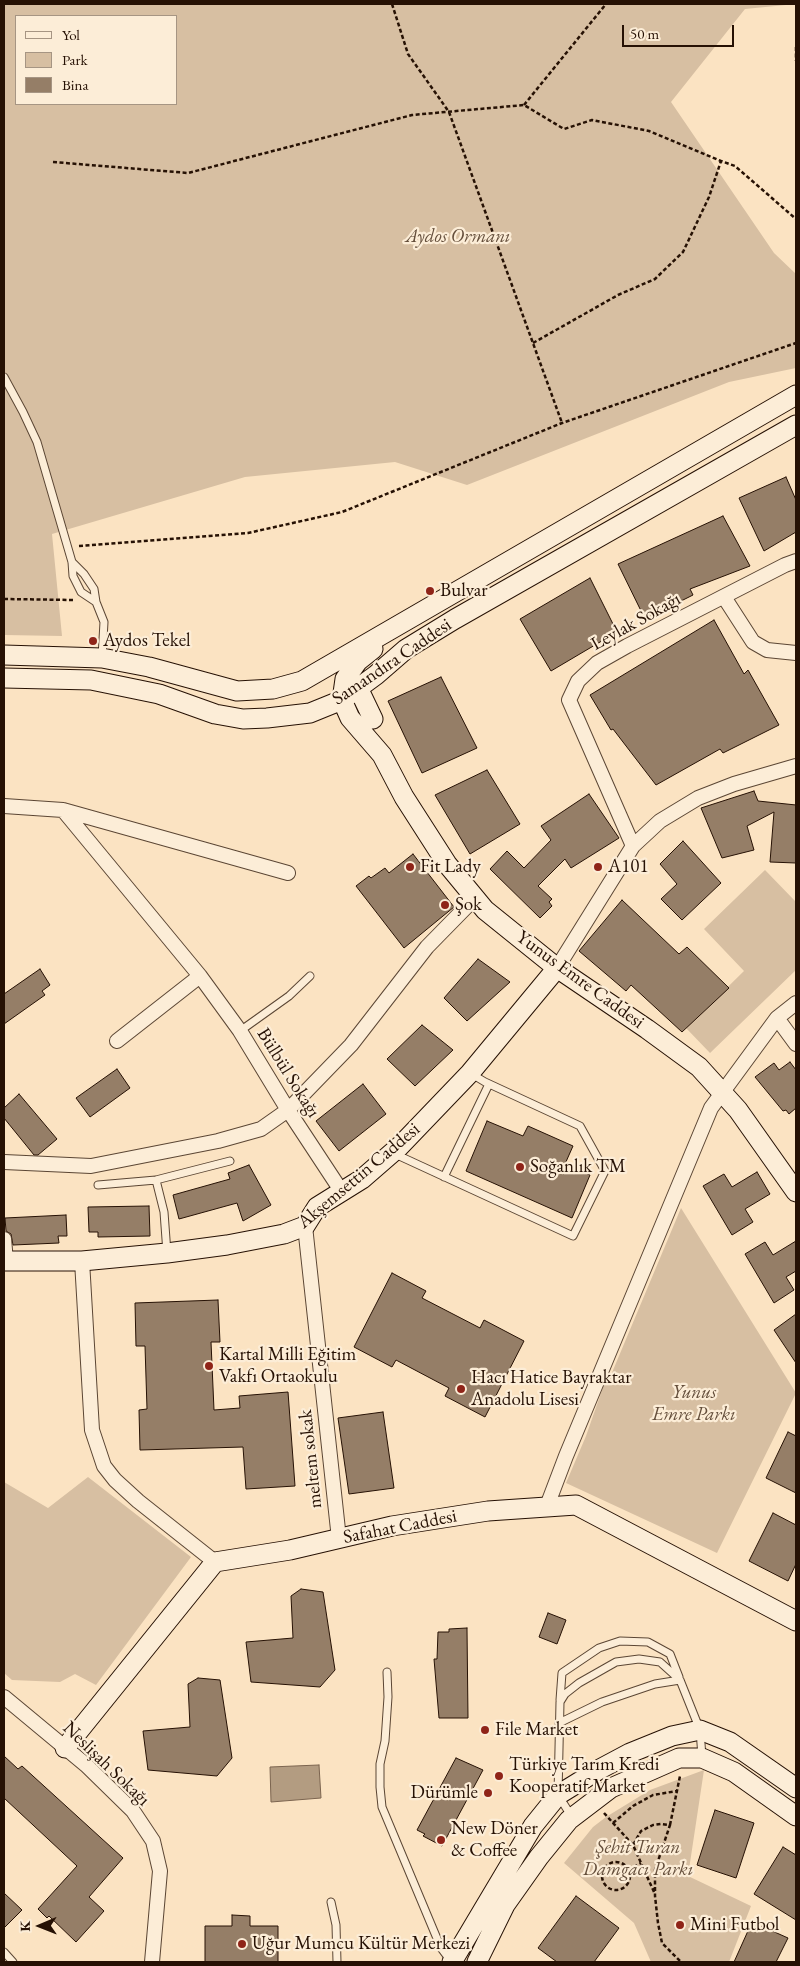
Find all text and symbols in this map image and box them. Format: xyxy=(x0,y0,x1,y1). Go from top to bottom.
legend xyxy=(15,15,178,105)
scale bar xyxy=(625,15,738,47)
text: 50 m xyxy=(630,24,659,43)
text: Yol xyxy=(62,25,80,44)
text: Park xyxy=(62,50,88,69)
text: Bina xyxy=(62,75,88,94)
park label: Aydos Ormanı xyxy=(406,226,510,248)
place label: Bulvar xyxy=(440,580,488,602)
marker: Bulvar xyxy=(424,585,436,597)
street label: Leylak Sokağı xyxy=(587,588,685,656)
street label: Samandıra Caddesi xyxy=(328,614,456,710)
place label: Aydos Tekel xyxy=(103,630,191,652)
marker: Aydos Tekel xyxy=(87,635,99,647)
place label: Fit Lady xyxy=(420,856,481,878)
place label: A101 xyxy=(608,856,649,878)
marker: Fit Lady xyxy=(404,861,416,873)
marker: A101 xyxy=(592,861,604,873)
place label: Şok xyxy=(455,894,482,916)
marker: Şok xyxy=(439,899,451,911)
street label: Yunus Emre Caddesi xyxy=(512,926,648,1034)
street label: Bülbül Sokağı xyxy=(252,1024,324,1122)
street label: Akşemsettin Caddesi xyxy=(293,1118,425,1234)
place label: Soğanlık TM xyxy=(530,1156,626,1178)
marker: Soğanlık TM xyxy=(514,1161,526,1173)
place label: Kartal Milli Eğitim Vakfı Ortaokulu xyxy=(219,1344,356,1388)
marker: Kartal Milli Eğitim Vakfı Ortaokulu xyxy=(203,1360,215,1372)
place label: Hacı Hatice Bayraktar Anadolu Lisesi xyxy=(471,1367,632,1411)
park label: Yunus Emre Parkı xyxy=(652,1382,736,1426)
marker: Hacı Hatice Bayraktar Anadolu Lisesi xyxy=(455,1383,467,1395)
street label: meltem sokak xyxy=(294,1408,328,1510)
street label: Safahat Caddesi xyxy=(341,1505,459,1549)
street label: Neslişah Sokağı xyxy=(58,1717,154,1811)
place label: File Market xyxy=(495,1719,578,1741)
marker: File Market xyxy=(479,1724,491,1736)
place label: Türkiye Tarım Kredi Kooperatif Market xyxy=(509,1754,659,1798)
marker: Türkiye Tarım Kredi Kooperatif Market xyxy=(493,1770,505,1782)
place label: Dürümle xyxy=(411,1782,478,1804)
marker: Dürümle xyxy=(482,1787,494,1799)
place label: New Döner & Coffee xyxy=(451,1818,538,1862)
marker: New Döner & Coffee xyxy=(435,1834,447,1846)
park label: Şehit Turan Damgacı Parkı xyxy=(583,1837,693,1881)
north arrow xyxy=(15,1901,65,1951)
place label: Mini Futbol xyxy=(690,1914,779,1936)
marker: Mini Futbol xyxy=(674,1919,686,1931)
text: K xyxy=(16,1921,34,1932)
place label: Uğur Mumcu Kültür Merkezi xyxy=(252,1933,470,1955)
marker: Uğur Mumcu Kültür Merkezi xyxy=(236,1938,248,1950)

